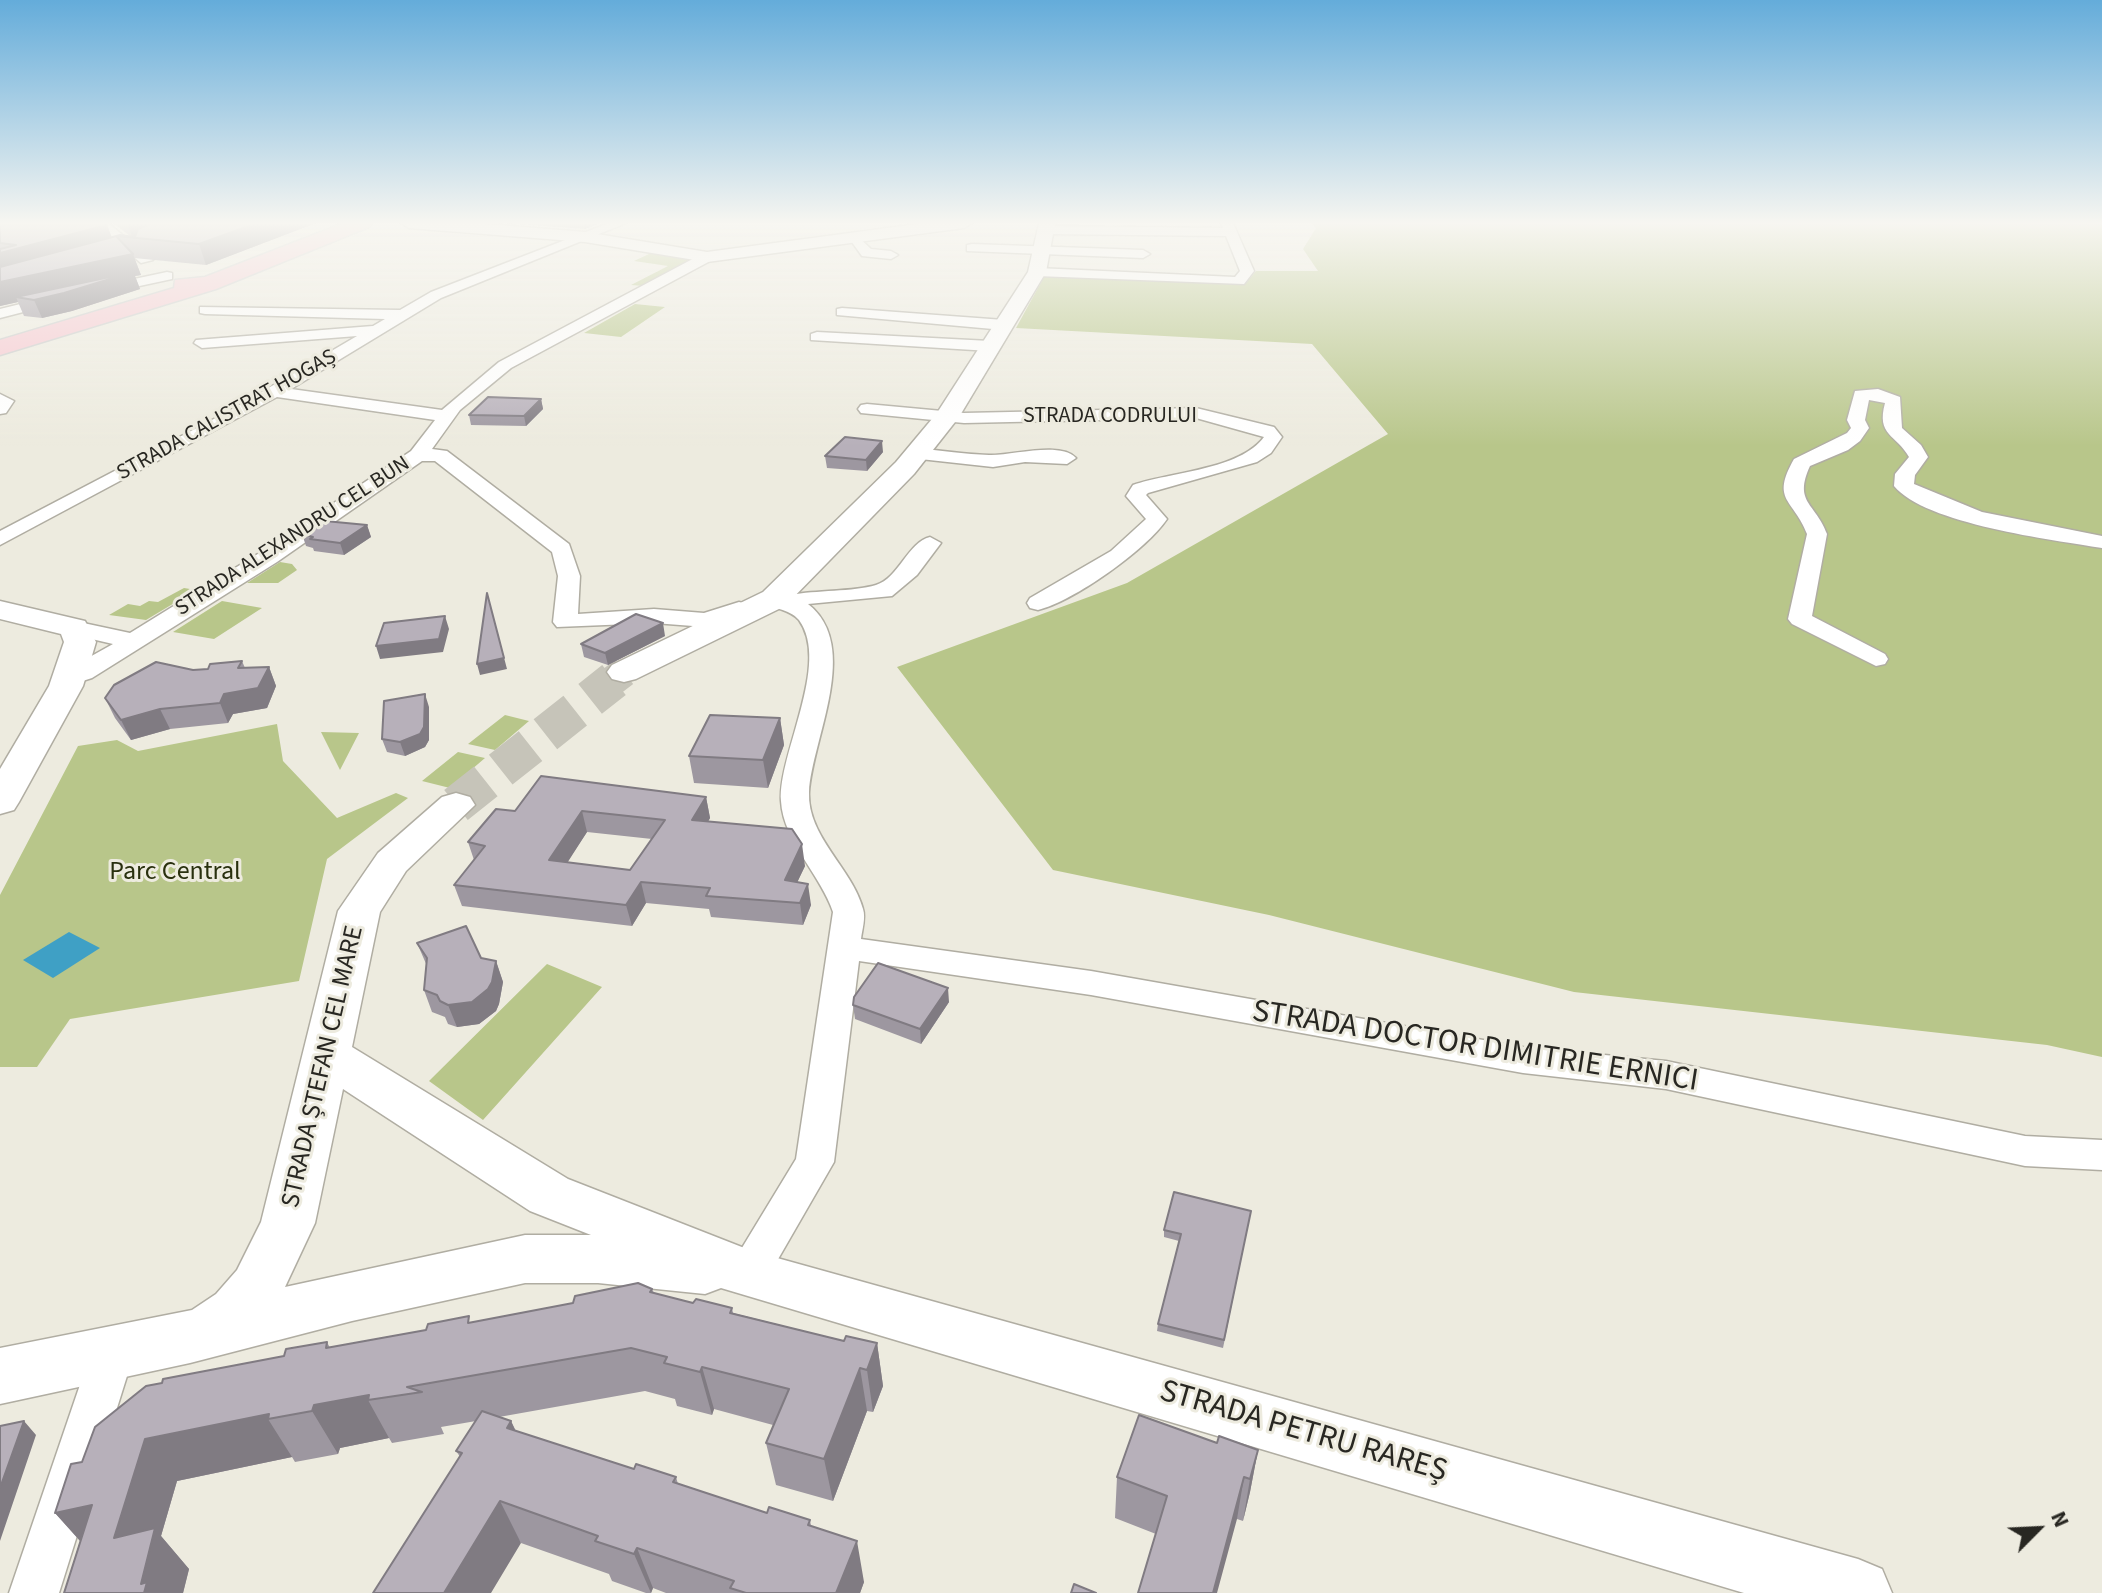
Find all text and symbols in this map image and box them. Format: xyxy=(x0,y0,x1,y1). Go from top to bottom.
street label: STRADA CALISTRAT HOGAȘ xyxy=(113,345,341,487)
street label: STRADA CODRULUI xyxy=(1023,404,1197,430)
street label: STRADA ALEXANDRU CEL BUN xyxy=(171,451,415,623)
park label: Parc Central xyxy=(109,857,241,889)
street label: STRADA ȘTEFAN CEL MARE xyxy=(276,923,372,1211)
street label: STRADA DOCTOR DIMITRIE ERNICI xyxy=(1249,994,1701,1102)
street label: STRADA PETRU RAREȘ xyxy=(1155,1374,1451,1492)
north arrow xyxy=(1998,1489,2078,1569)
text: N xyxy=(2042,1506,2078,1532)

